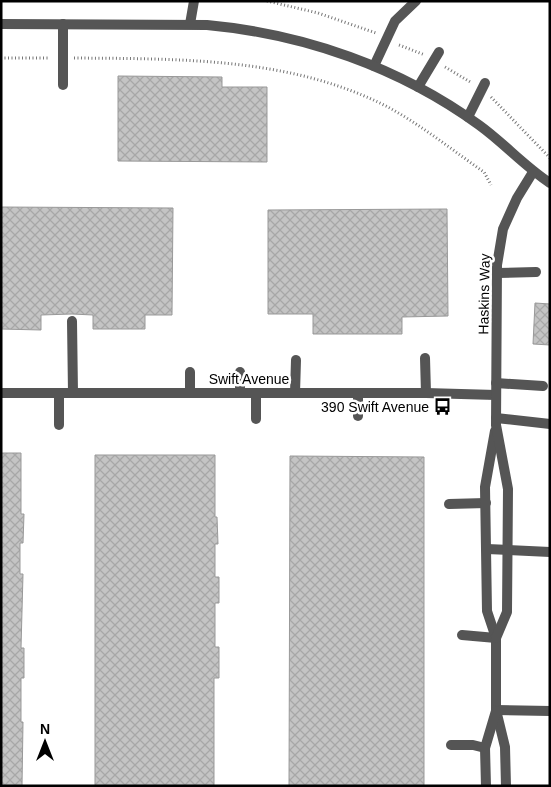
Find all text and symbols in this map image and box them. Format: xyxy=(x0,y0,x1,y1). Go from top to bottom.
street label: Haskins Way xyxy=(475,253,493,335)
street label: Swift Avenue xyxy=(209,371,290,387)
bus stop icon: 390 Swift Avenue xyxy=(433,397,453,417)
place label: 390 Swift Avenue xyxy=(321,399,429,415)
north arrow xyxy=(20,717,70,767)
text: N xyxy=(40,721,50,737)

